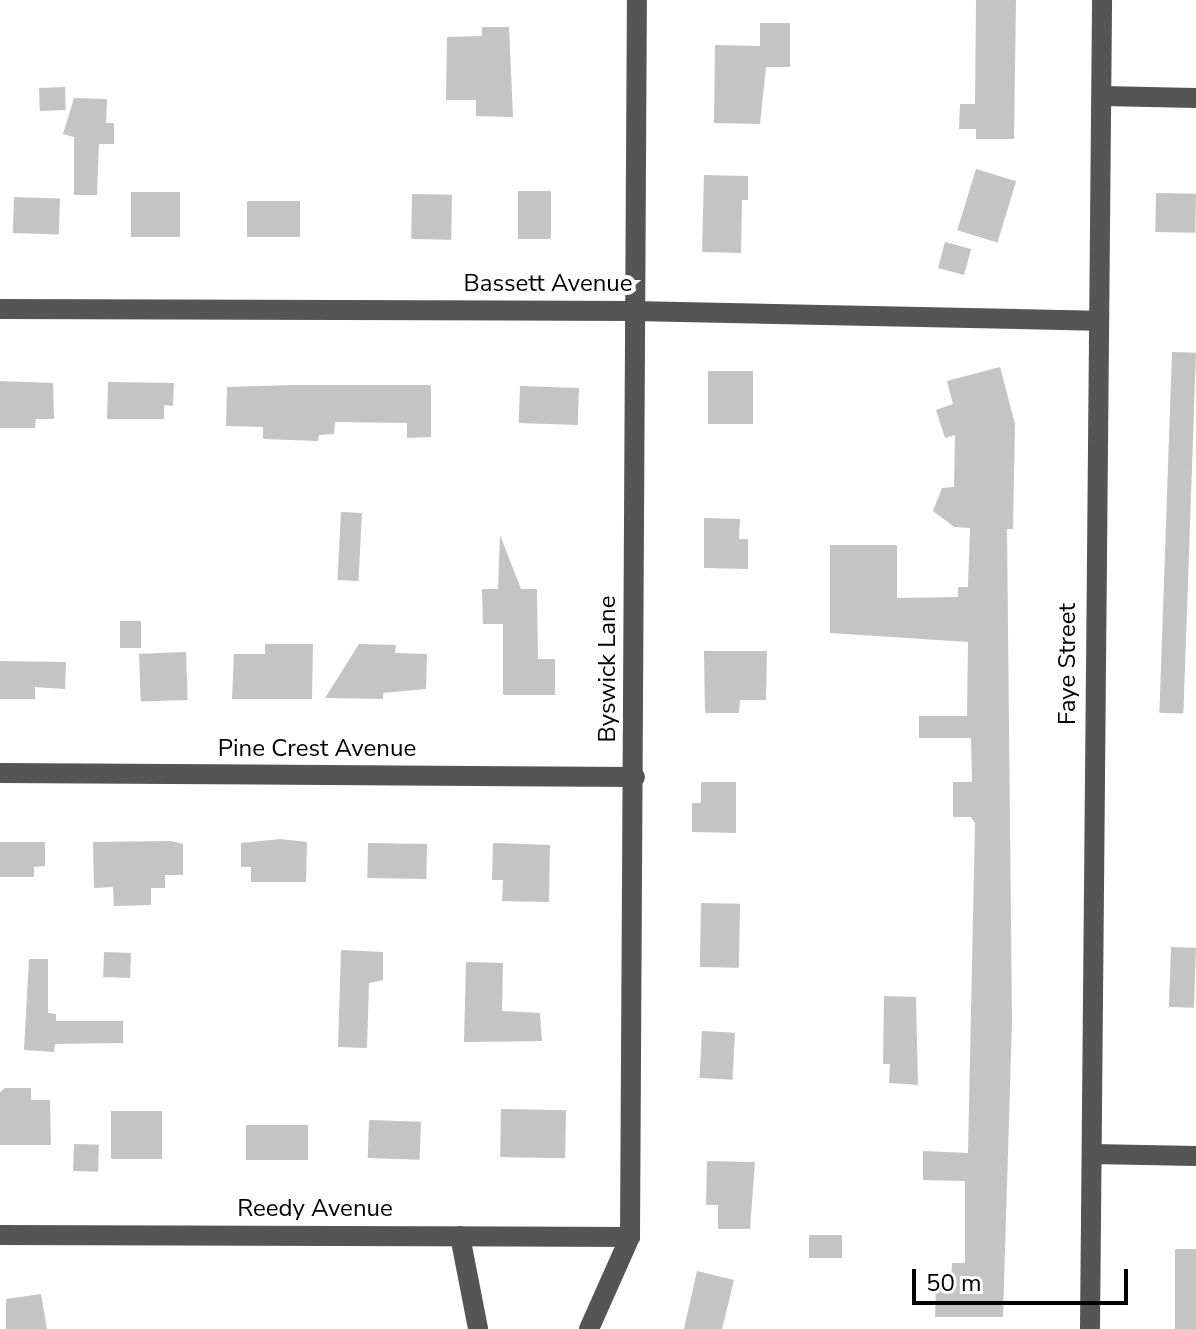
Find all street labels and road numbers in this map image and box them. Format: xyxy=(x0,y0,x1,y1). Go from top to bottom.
street label: Bassett Avenue xyxy=(463,270,633,298)
street label: Byswick Lane xyxy=(594,596,622,742)
street label: Faye Street xyxy=(1054,603,1082,725)
street label: Pine Crest Avenue xyxy=(218,735,416,763)
street label: Reedy Avenue xyxy=(237,1195,393,1223)

